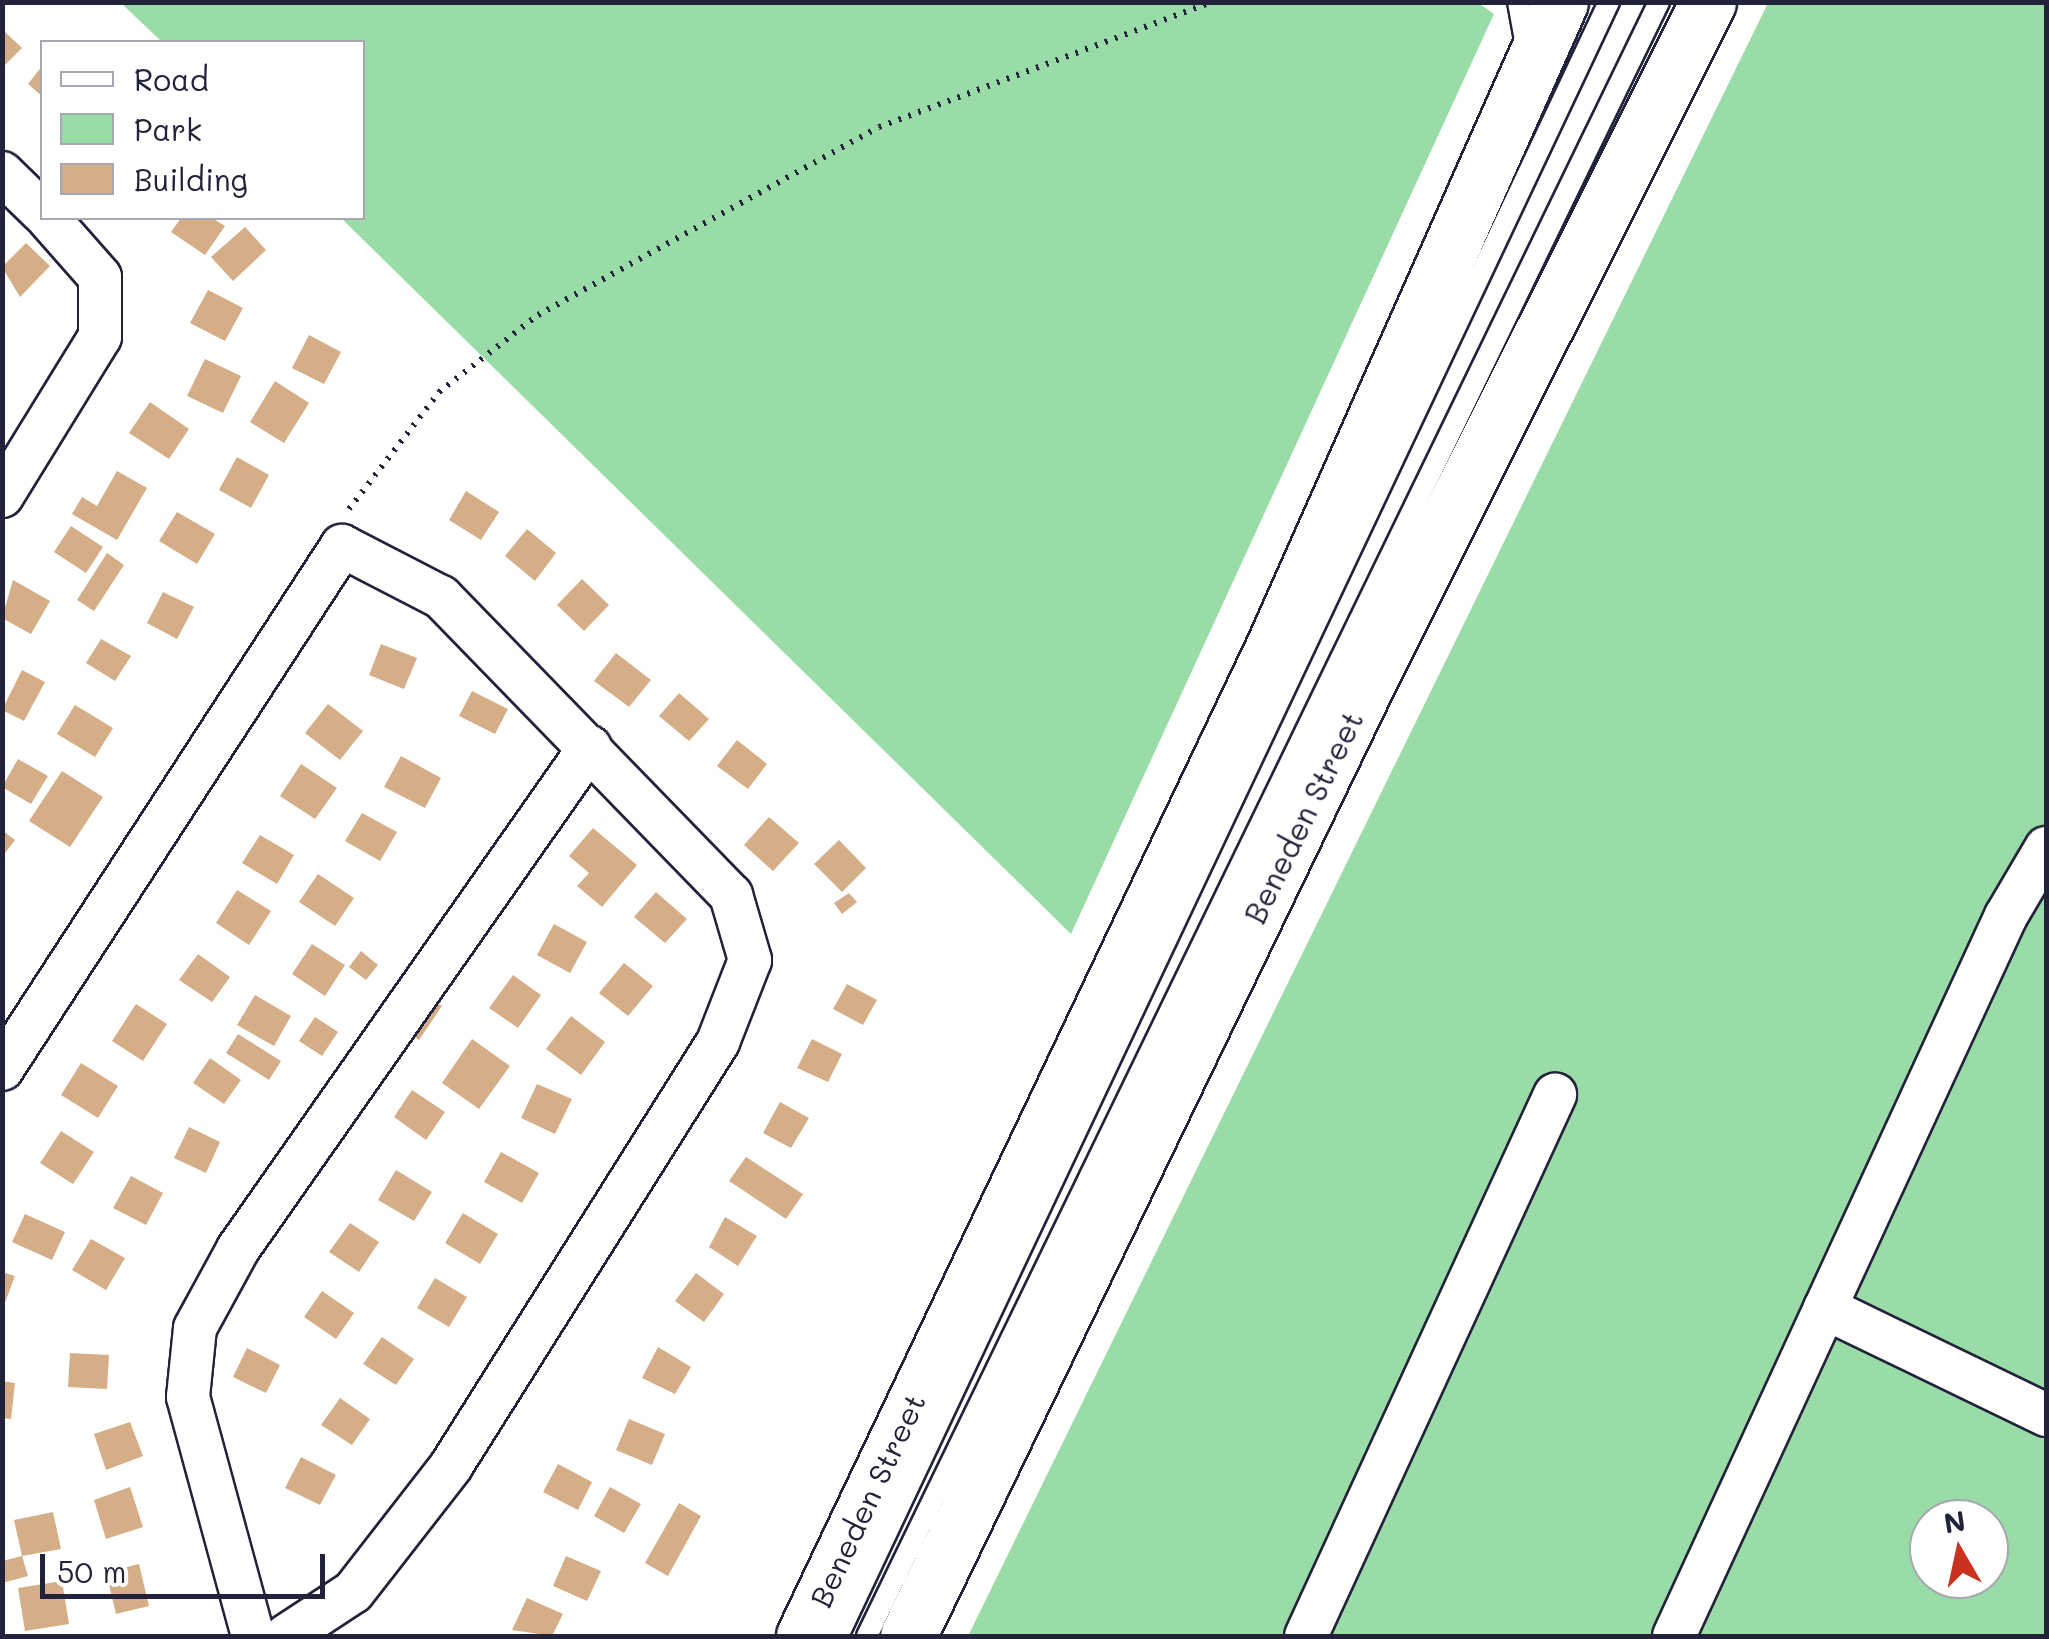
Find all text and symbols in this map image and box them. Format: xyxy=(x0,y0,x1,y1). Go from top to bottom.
legend xyxy=(40,40,365,220)
text: Road xyxy=(134,59,209,99)
text: Park xyxy=(134,109,202,149)
text: Building xyxy=(134,159,248,199)
street label: Beneden Street xyxy=(1236,705,1370,929)
street label: Beneden Street xyxy=(802,1387,932,1613)
north arrow xyxy=(1909,1499,2009,1599)
text: N xyxy=(1941,1502,1968,1541)
scale bar xyxy=(45,1534,330,1596)
text: 50 m xyxy=(57,1551,127,1591)

